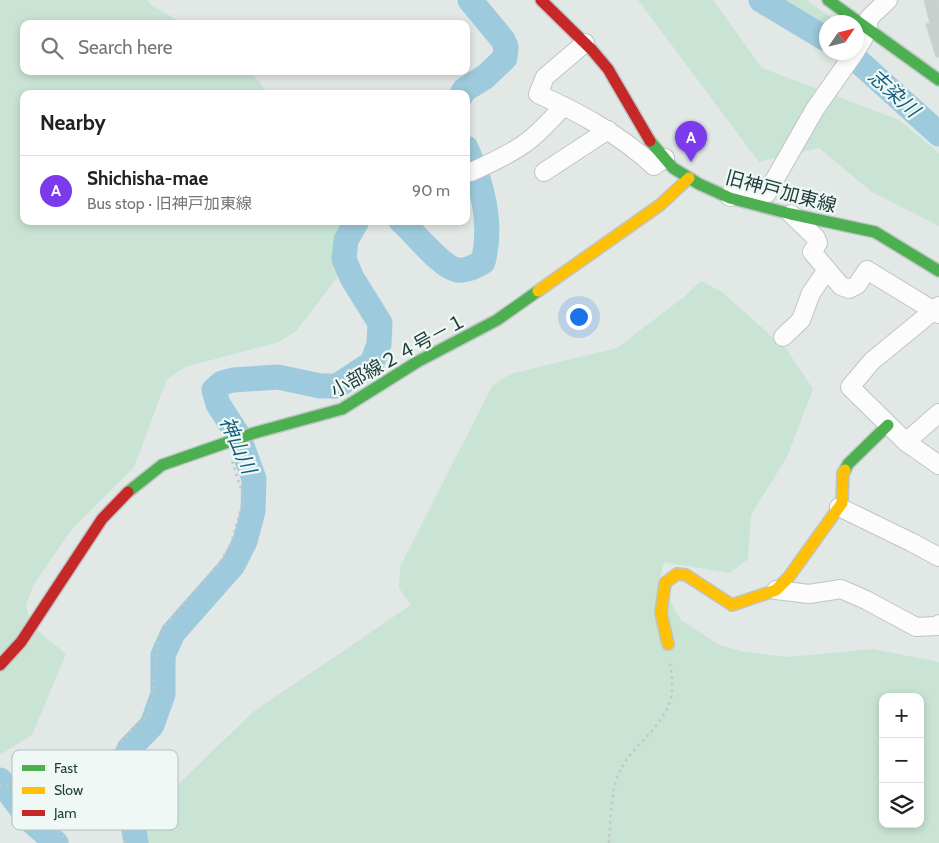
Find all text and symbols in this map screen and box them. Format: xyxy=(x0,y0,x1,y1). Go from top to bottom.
north arrow xyxy=(819,15,864,60)
search box xyxy=(20,20,470,75)
icon: search xyxy=(38,34,66,62)
text: Search here xyxy=(78,36,172,59)
water label: 志染川 xyxy=(864,64,926,123)
text: Nearby xyxy=(40,110,106,135)
pin: A xyxy=(675,121,707,162)
street label: 旧神戸加東線 xyxy=(723,166,839,217)
text: Shichisha-mae xyxy=(87,167,208,190)
text: A xyxy=(51,181,61,200)
text: 90 m xyxy=(412,181,450,200)
text: Bus stop · 旧神戸加東線 xyxy=(87,194,252,213)
your location xyxy=(566,304,592,330)
street label: 小部線２４号－１ xyxy=(326,309,470,402)
water label: 神山川 xyxy=(215,413,262,479)
map controls xyxy=(879,693,924,828)
button: + xyxy=(879,693,924,738)
button: − xyxy=(879,738,924,783)
legend xyxy=(12,750,178,830)
text: Fast xyxy=(54,759,78,777)
text: Slow xyxy=(54,781,83,799)
button: layers xyxy=(879,783,924,828)
text: Jam xyxy=(53,804,76,822)

